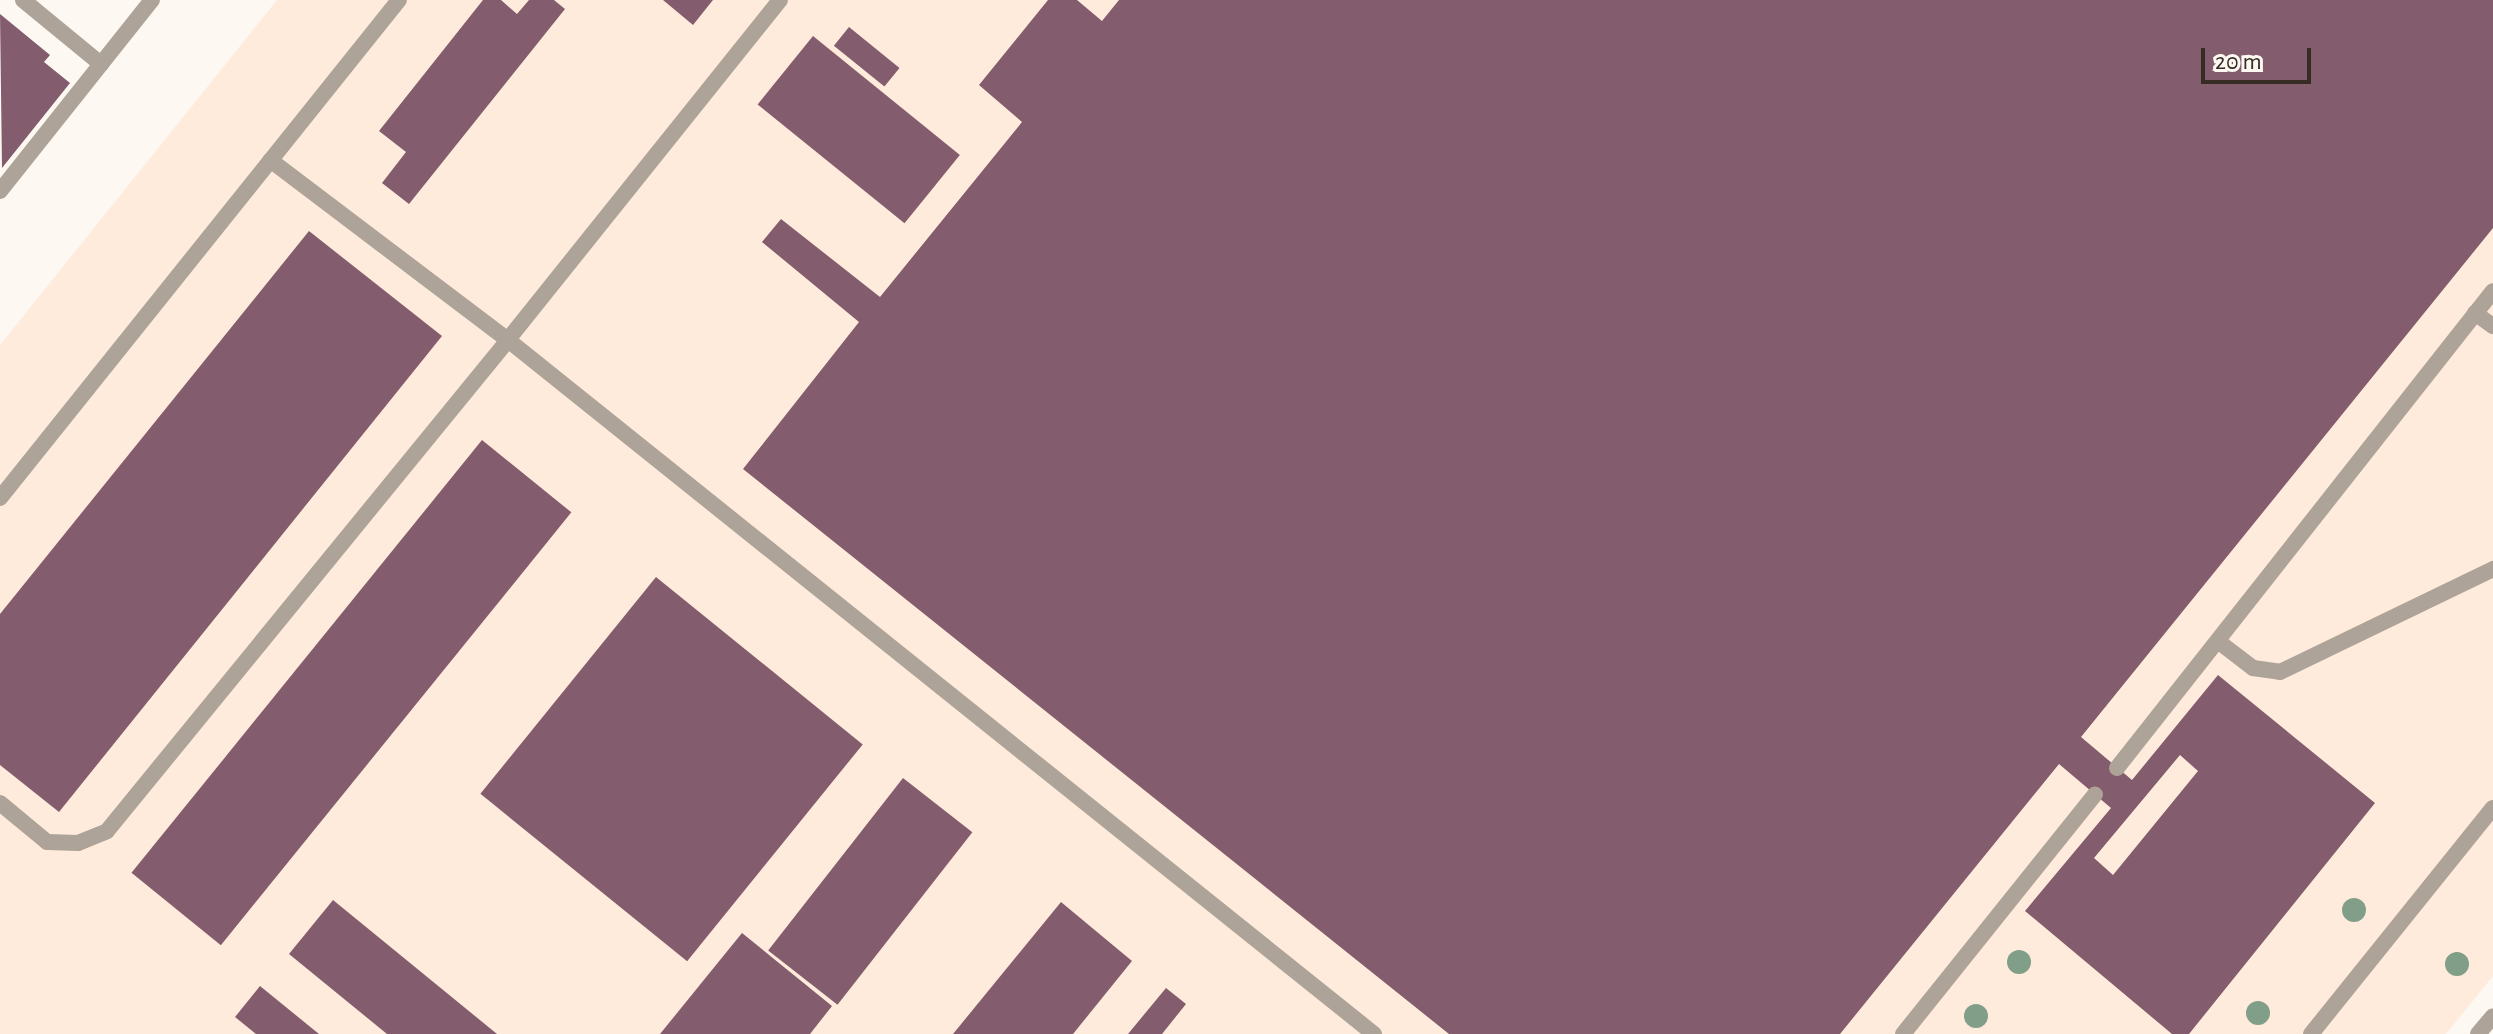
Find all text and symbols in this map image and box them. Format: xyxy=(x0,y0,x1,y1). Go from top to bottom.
scale bar xyxy=(2205,32,2315,82)
text: 20 m xyxy=(2215,50,2262,74)

